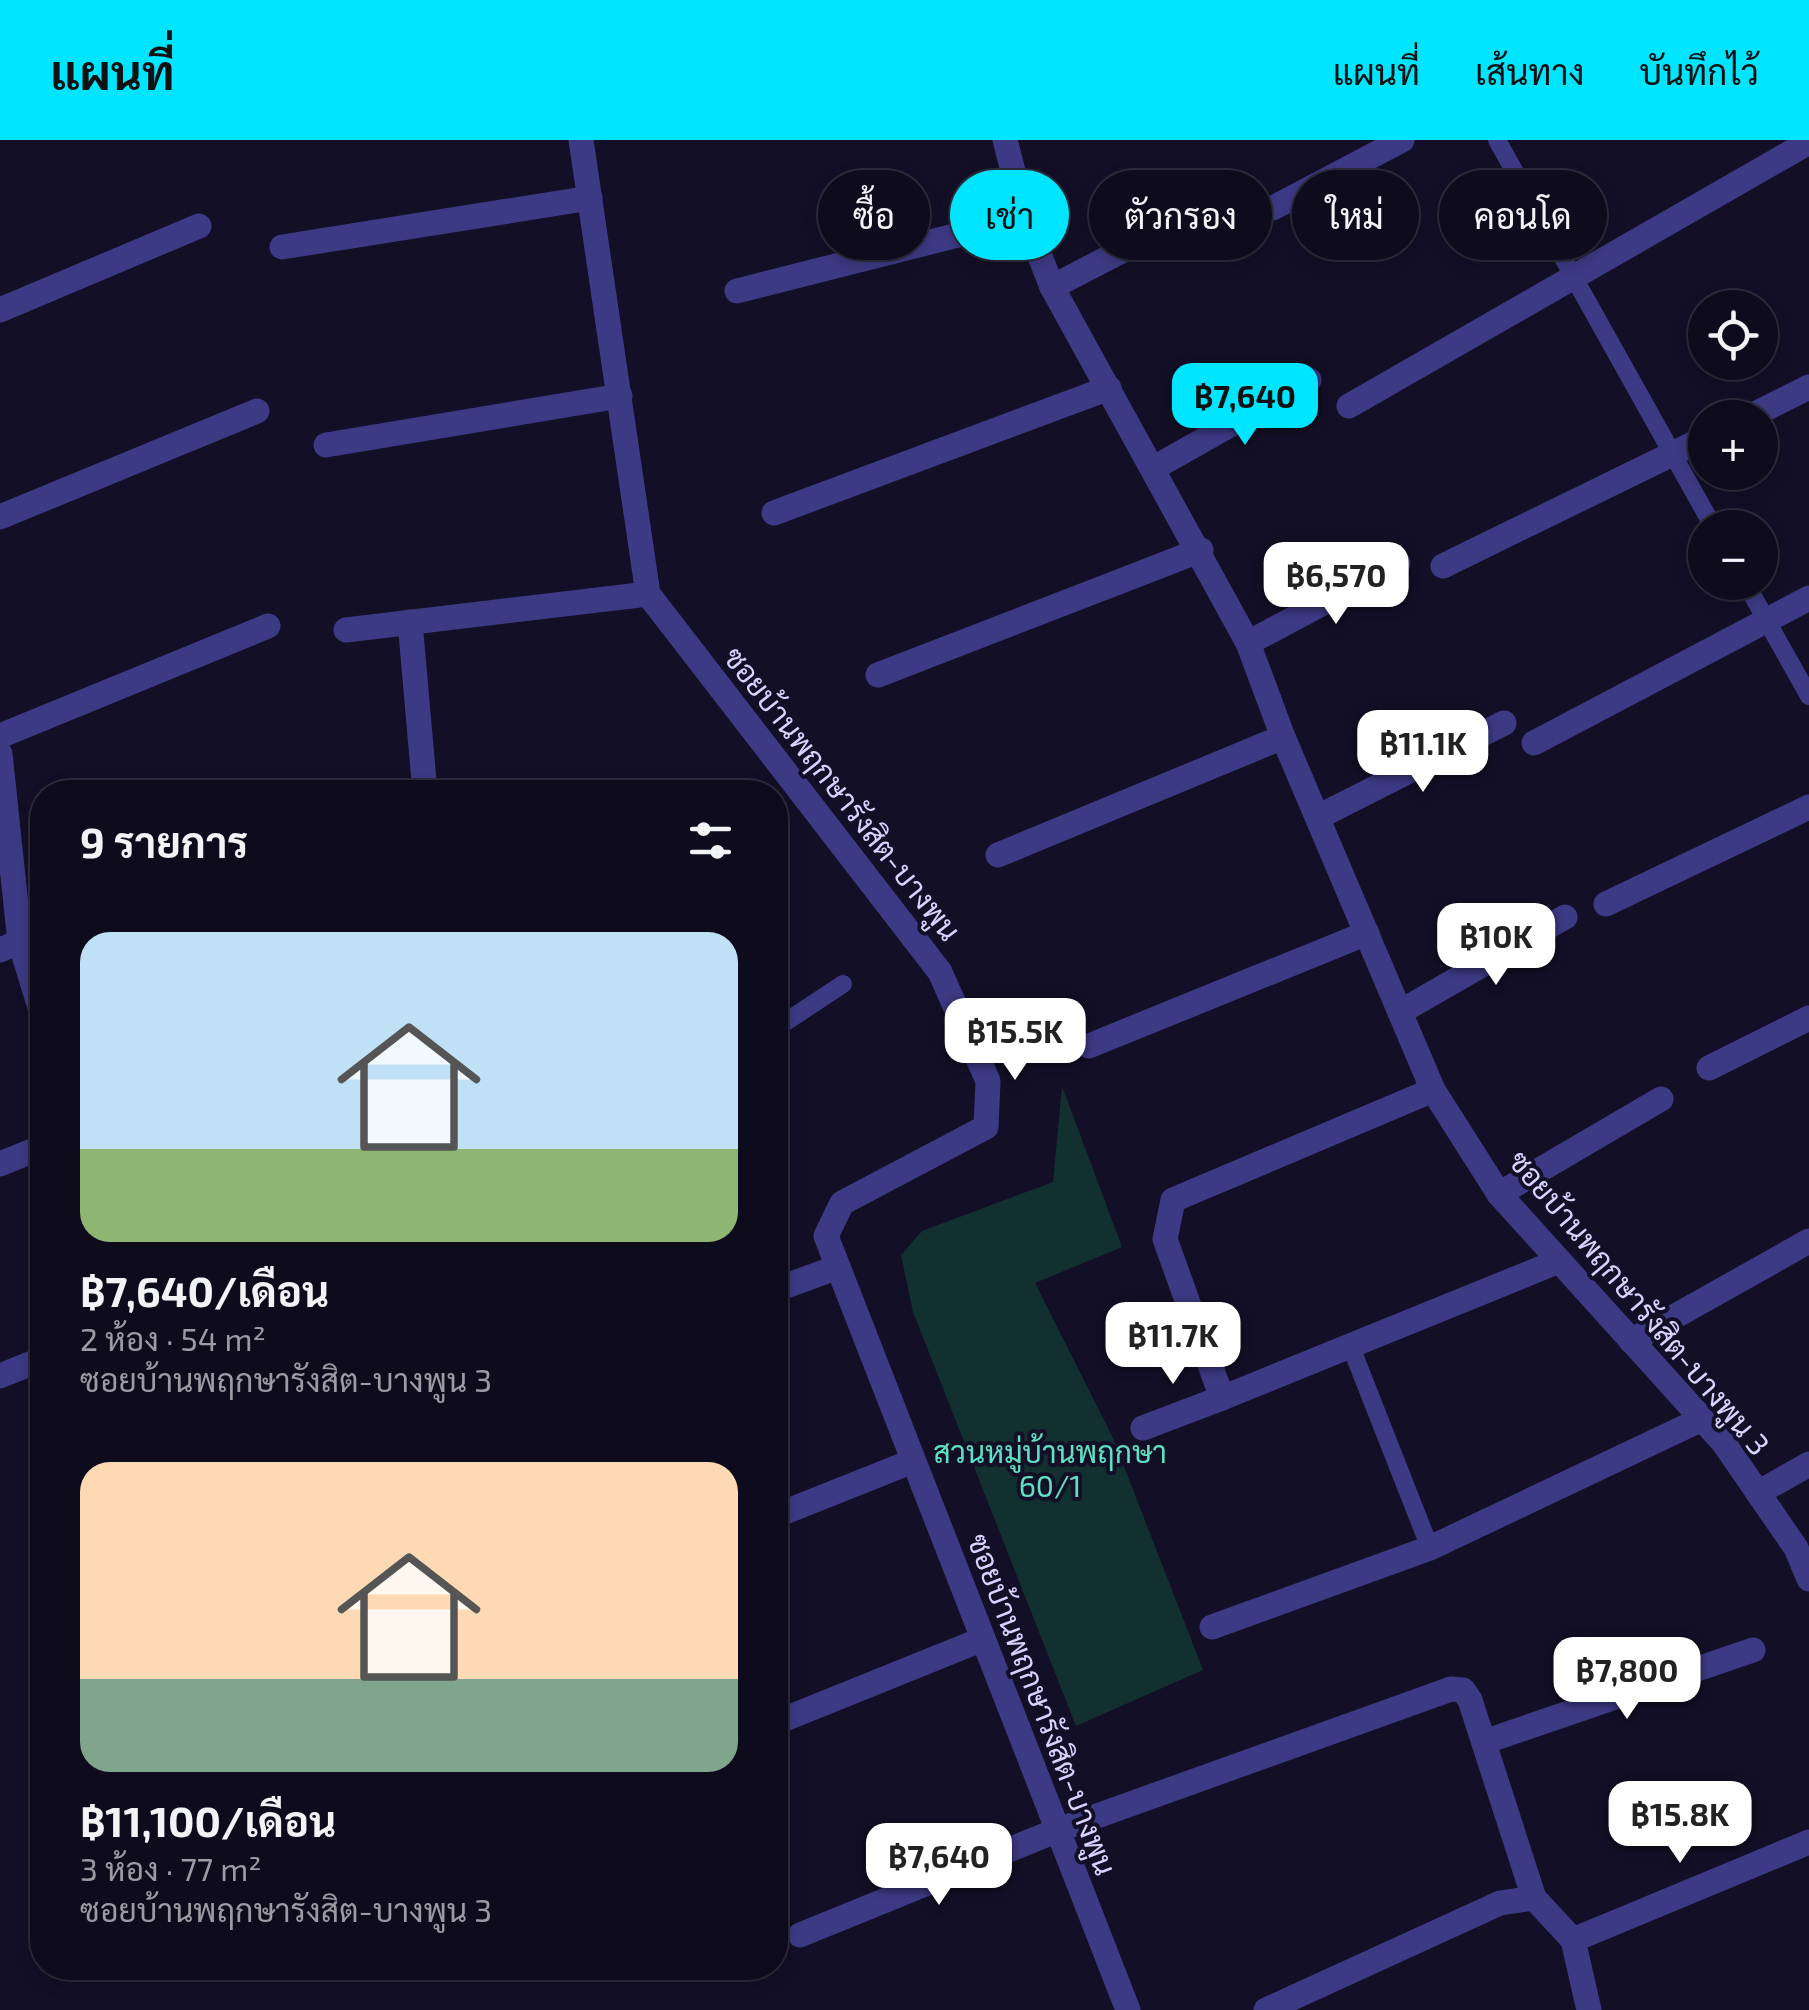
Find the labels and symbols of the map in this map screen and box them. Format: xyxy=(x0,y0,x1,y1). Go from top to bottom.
pin: ฿7,640 xyxy=(1164,363,1326,448)
pin: ฿6,570 xyxy=(1255,542,1417,627)
street label: ซอยบ้านพฤกษารังสิต-บางพูน xyxy=(714,638,970,950)
pin: ฿11.1K xyxy=(1342,710,1504,795)
pin: ฿10K xyxy=(1437,903,1555,988)
pin: ฿15.5K xyxy=(934,998,1096,1083)
street label: ซอยบ้านพฤกษารังสิต-บางพูน 3 xyxy=(1499,1142,1779,1464)
pin: ฿11.7K xyxy=(1092,1302,1254,1387)
park label: สวนหมู่บ้านพฤกษา 60/1 xyxy=(933,1432,1167,1503)
street label: ซอยบ้านพฤกษารังสิต-บางพูน xyxy=(957,1528,1126,1881)
pin: ฿7,800 xyxy=(1546,1637,1708,1722)
pin: ฿15.8K xyxy=(1599,1781,1761,1866)
pin: ฿7,640 xyxy=(858,1823,1020,1908)

